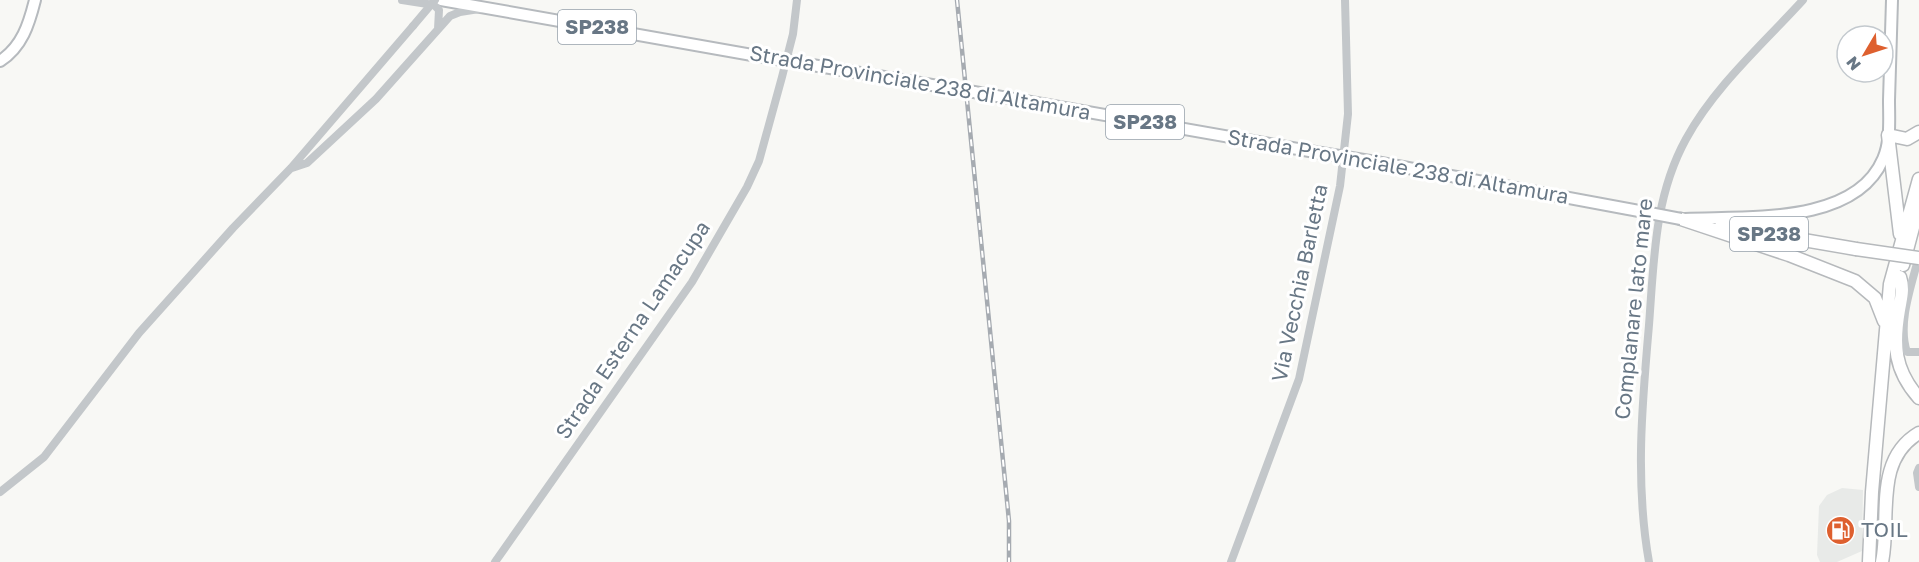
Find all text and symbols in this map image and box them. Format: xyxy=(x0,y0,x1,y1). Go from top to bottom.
road number: SP238 xyxy=(558,10,636,44)
north arrow xyxy=(1835,24,1895,84)
street label: Strada Provinciale 238 di Altamura xyxy=(748,39,1093,125)
text: N xyxy=(1842,52,1865,74)
road number: SP238 xyxy=(1106,105,1184,139)
street label: Strada Provinciale 238 di Altamura xyxy=(1226,123,1571,209)
street label: Via Vecchia Barletta xyxy=(1265,181,1333,384)
street label: Complanare lato mare xyxy=(1608,197,1658,421)
street label: Strada Esterna Lamacupa xyxy=(549,215,715,443)
road number: SP238 xyxy=(1730,217,1808,251)
fuel station icon: TOIL xyxy=(1824,514,1856,546)
place label: TOIL xyxy=(1861,516,1908,542)

